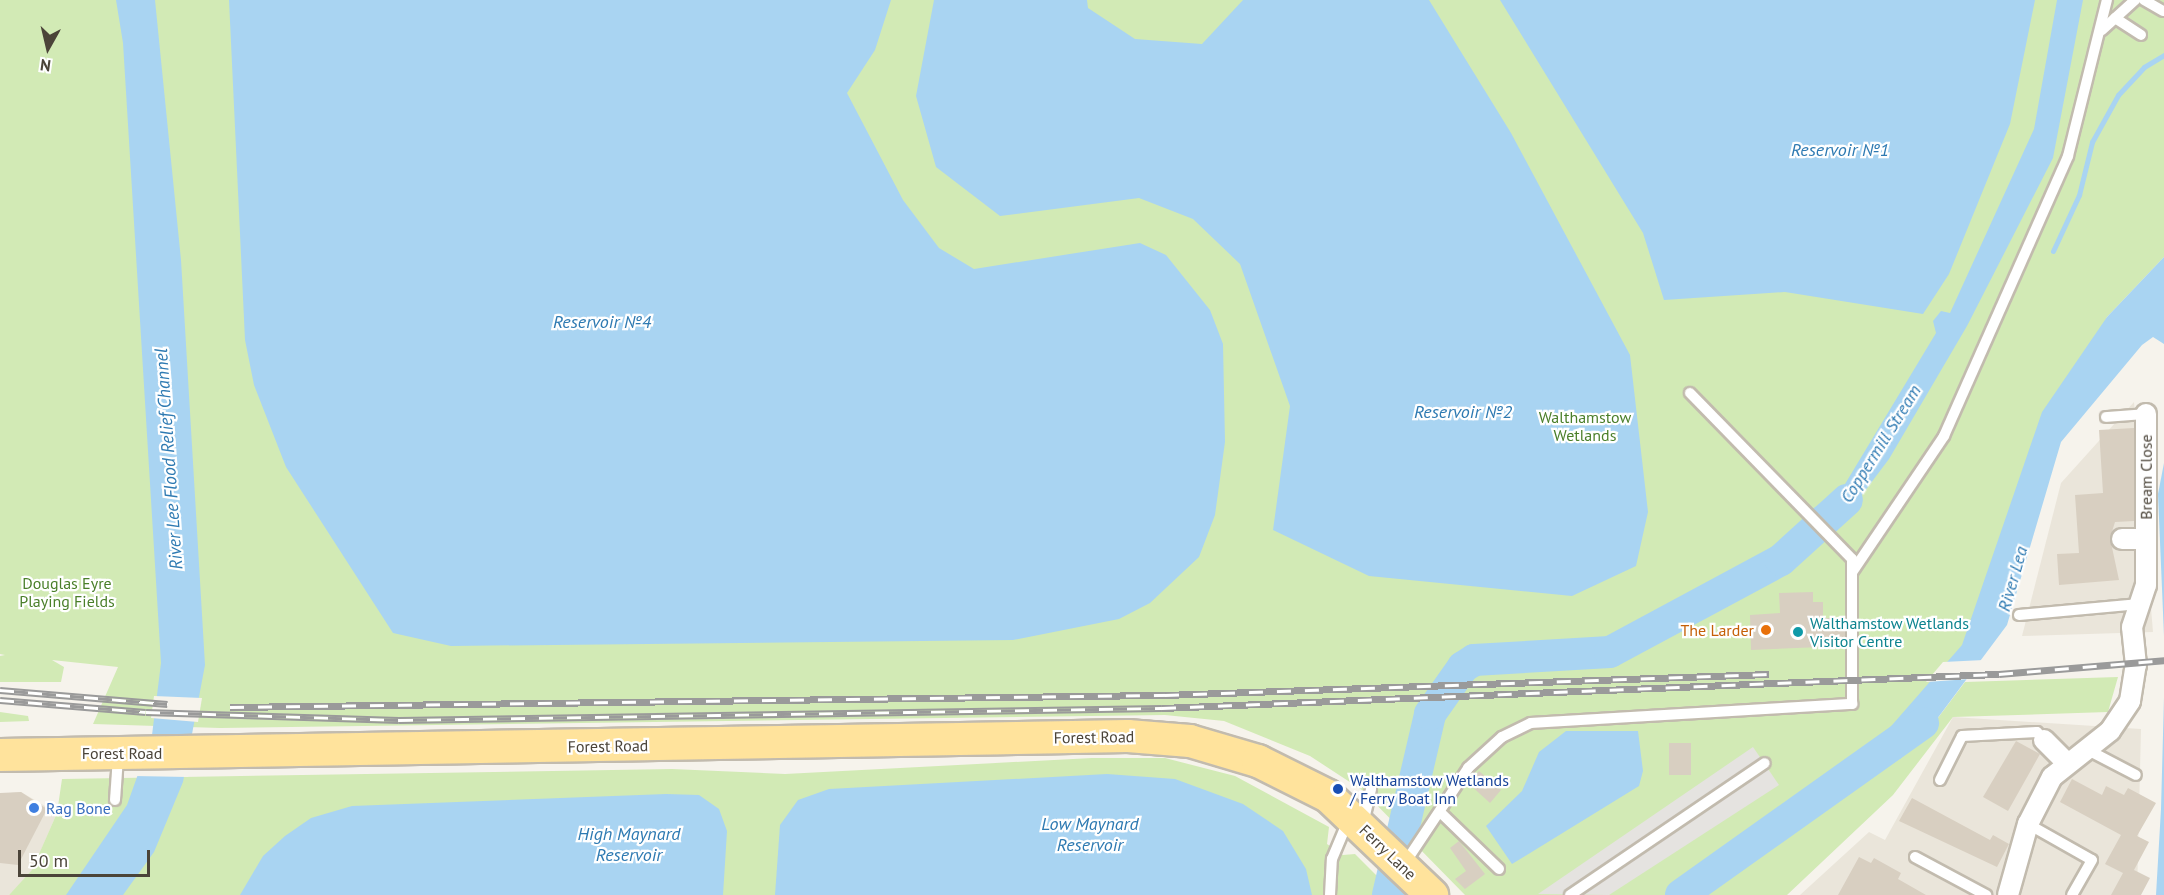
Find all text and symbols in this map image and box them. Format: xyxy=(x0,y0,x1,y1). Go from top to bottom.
north arrow xyxy=(18,18,78,78)
text: N xyxy=(39,55,52,76)
water label: Reservoir №1 xyxy=(1791,139,1889,161)
water label: Reservoir №4 xyxy=(553,311,651,333)
water label: River Lee Flood Relief Channel xyxy=(150,347,188,571)
water label: Coppermill Stream xyxy=(1836,381,1926,507)
water label: Reservoir №2 xyxy=(1414,401,1512,423)
park label: Walthamstow Wetlands xyxy=(1539,407,1631,445)
street label: Bream Close xyxy=(2136,434,2156,520)
water label: River Lea xyxy=(1993,544,2033,614)
park label: Douglas Eyre Playing Fields xyxy=(19,573,115,611)
place label: Walthamstow Wetlands Visitor Centre xyxy=(1810,613,1970,651)
place label: The Larder xyxy=(1680,620,1754,640)
marker: The Larder xyxy=(1759,623,1773,637)
marker: Walthamstow Wetlands Visitor Centre xyxy=(1791,625,1805,639)
street label: Forest Road xyxy=(1053,727,1135,747)
street label: Forest Road xyxy=(567,736,649,756)
street label: Forest Road xyxy=(82,743,162,763)
place label: Walthamstow Wetlands / Ferry Boat Inn xyxy=(1350,770,1510,808)
marker: Walthamstow Wetlands / Ferry Boat Inn xyxy=(1331,782,1345,796)
place label: Rag Bone xyxy=(46,798,111,818)
marker: Rag Bone xyxy=(27,801,41,815)
water label: Low Maynard Reservoir xyxy=(1041,814,1139,856)
street label: Ferry Lane xyxy=(1356,820,1420,884)
water label: High Maynard Reservoir xyxy=(577,824,681,866)
scale bar xyxy=(21,838,153,876)
text: 50 m xyxy=(29,849,68,872)

